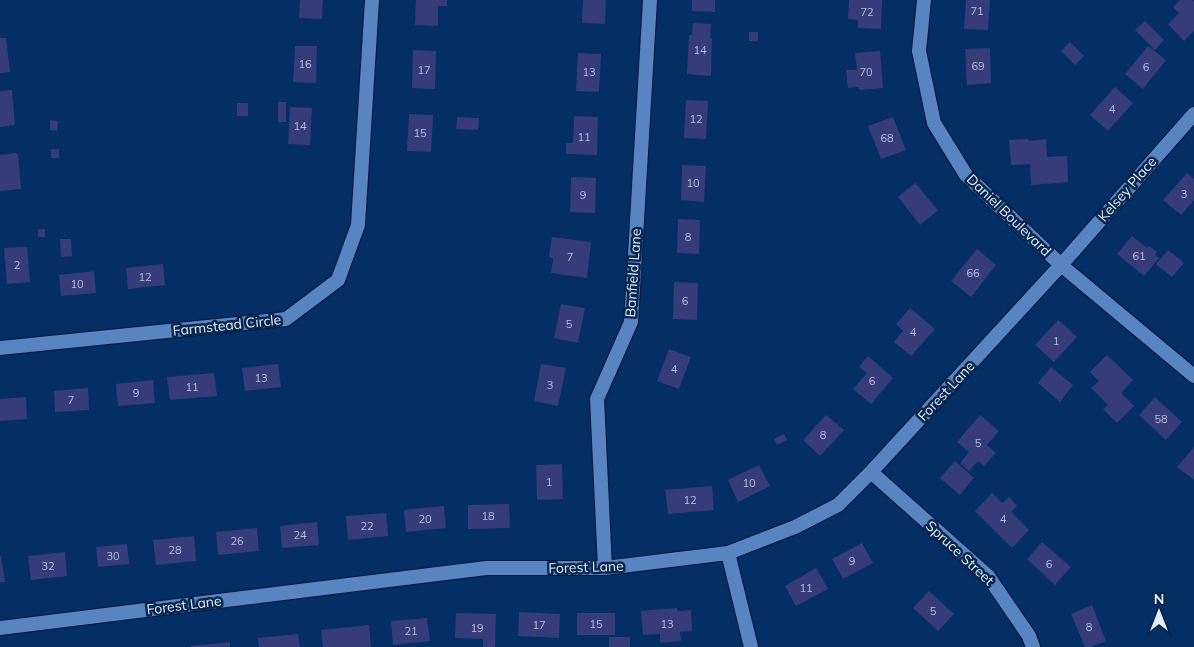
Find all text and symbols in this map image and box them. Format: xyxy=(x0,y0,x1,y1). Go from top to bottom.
house number: 71 xyxy=(970,4,984,18)
house number: 72 xyxy=(860,5,874,19)
house number: 14 xyxy=(693,43,707,57)
house number: 16 xyxy=(298,57,312,71)
house number: 69 xyxy=(971,59,985,73)
house number: 6 xyxy=(1143,60,1150,74)
house number: 17 xyxy=(417,63,431,77)
house number: 13 xyxy=(582,65,596,79)
house number: 70 xyxy=(859,65,873,79)
house number: 4 xyxy=(1109,102,1116,116)
house number: 12 xyxy=(689,112,703,126)
house number: 14 xyxy=(293,119,307,133)
house number: 15 xyxy=(413,126,427,140)
house number: 11 xyxy=(577,130,591,144)
house number: 68 xyxy=(880,131,894,145)
street label: Kelsey Place xyxy=(1094,153,1160,225)
street label: Daniel Boulevard xyxy=(963,170,1055,260)
house number: 10 xyxy=(686,176,700,190)
house number: 3 xyxy=(1181,187,1187,201)
house number: 9 xyxy=(580,188,586,202)
street label: Banfield Lane xyxy=(621,228,645,318)
house number: 8 xyxy=(685,230,692,244)
house number: 61 xyxy=(1132,249,1146,263)
house number: 7 xyxy=(567,250,573,264)
house number: 2 xyxy=(14,258,21,272)
house number: 66 xyxy=(966,266,980,280)
house number: 12 xyxy=(138,270,152,284)
house number: 10 xyxy=(70,277,84,291)
house number: 6 xyxy=(682,294,689,308)
street label: Farmstead Circle xyxy=(172,310,282,340)
house number: 5 xyxy=(566,317,573,331)
house number: 4 xyxy=(910,325,917,339)
house number: 1 xyxy=(1053,334,1059,348)
street label: Forest Lane xyxy=(914,357,978,425)
house number: 4 xyxy=(671,362,678,376)
house number: 13 xyxy=(254,371,268,385)
house number: 6 xyxy=(869,374,876,388)
house number: 3 xyxy=(547,378,553,392)
house number: 11 xyxy=(185,380,199,394)
house number: 9 xyxy=(133,386,139,400)
house number: 7 xyxy=(68,393,74,407)
house number: 58 xyxy=(1154,412,1168,426)
house number: 8 xyxy=(820,428,827,442)
house number: 5 xyxy=(975,436,982,450)
house number: 1 xyxy=(546,475,552,489)
house number: 10 xyxy=(742,476,756,490)
house number: 12 xyxy=(683,493,697,507)
house number: 18 xyxy=(481,509,495,523)
house number: 20 xyxy=(418,512,432,526)
house number: 4 xyxy=(1000,512,1007,526)
street label: Spruce Street xyxy=(922,517,998,589)
house number: 22 xyxy=(360,519,374,533)
house number: 24 xyxy=(293,528,307,542)
house number: 26 xyxy=(230,534,244,548)
house number: 28 xyxy=(168,543,182,557)
house number: 30 xyxy=(106,549,120,563)
house number: 9 xyxy=(849,554,855,568)
street label: Forest Lane xyxy=(548,557,624,577)
house number: 6 xyxy=(1046,557,1053,571)
house number: 32 xyxy=(41,559,55,573)
house number: 11 xyxy=(799,581,813,595)
north arrow xyxy=(1134,587,1184,637)
text: N xyxy=(1154,590,1164,608)
street label: Forest Lane xyxy=(145,591,223,619)
house number: 5 xyxy=(930,604,937,618)
house number: 15 xyxy=(589,617,603,631)
house number: 13 xyxy=(660,617,674,631)
house number: 17 xyxy=(532,618,546,632)
house number: 8 xyxy=(1086,620,1093,634)
house number: 19 xyxy=(470,621,484,635)
house number: 21 xyxy=(404,624,418,638)

